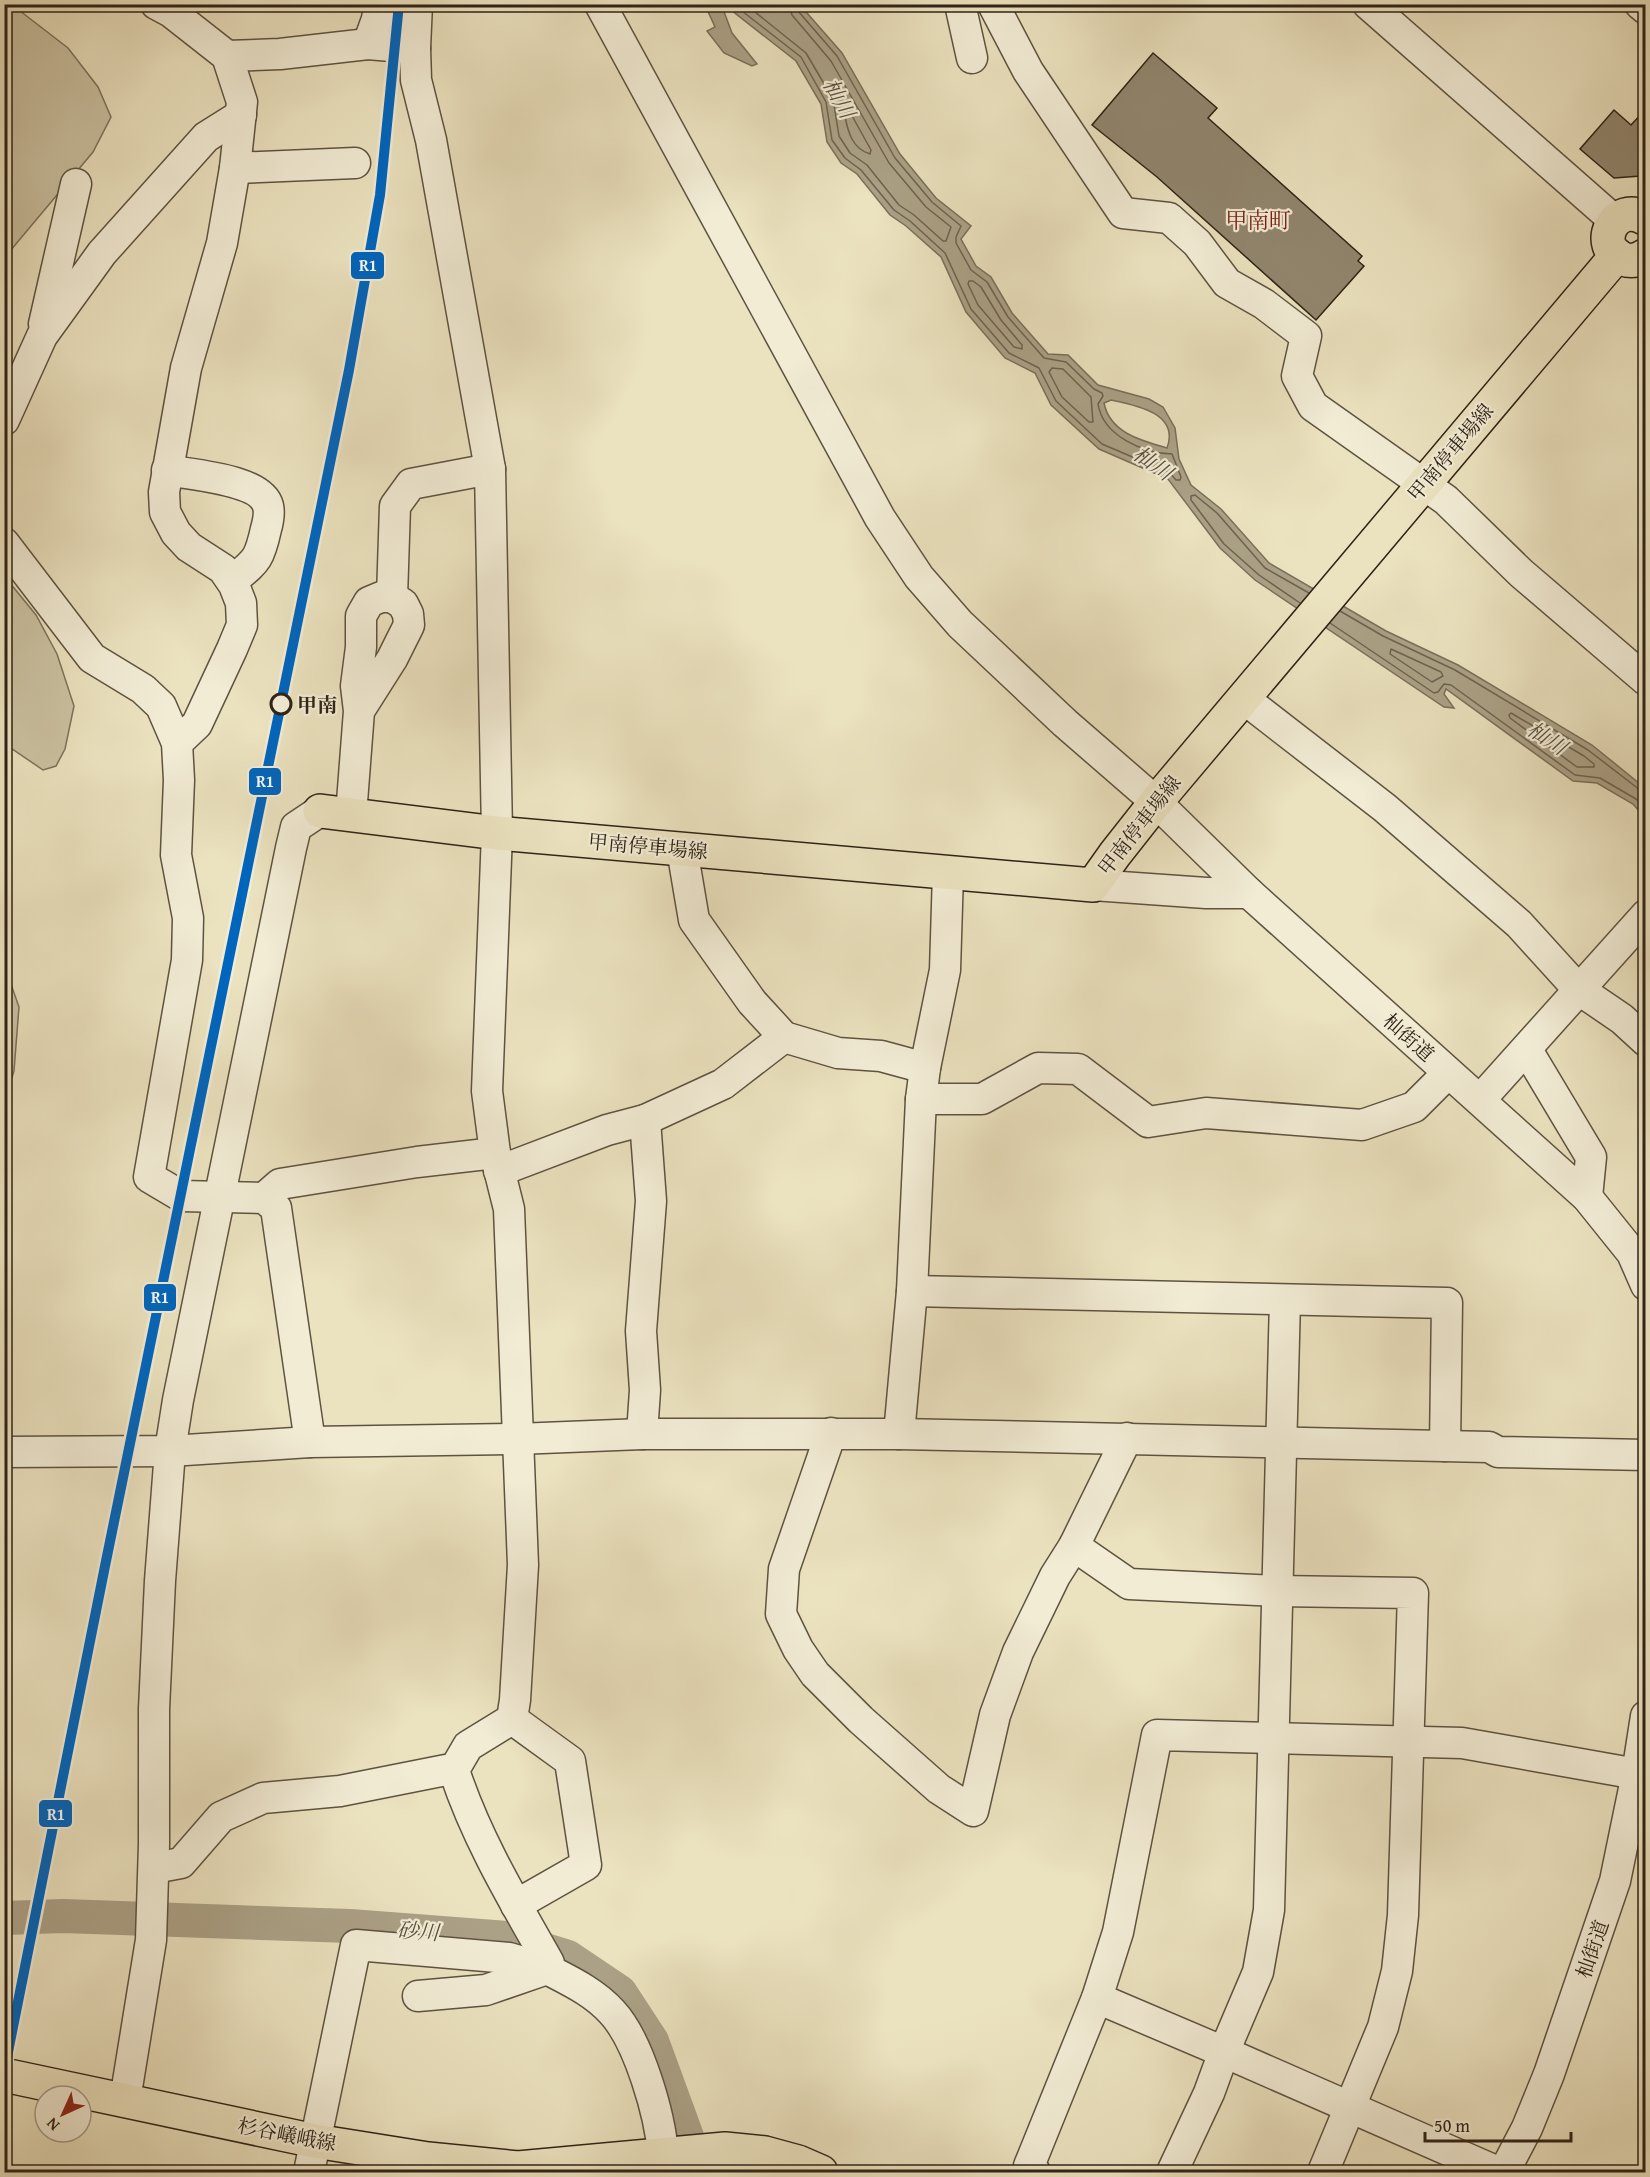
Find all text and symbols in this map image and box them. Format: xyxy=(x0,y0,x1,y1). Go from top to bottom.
water label: 杣川 xyxy=(815,72,864,126)
district label: 甲南町 xyxy=(1225,204,1291,236)
line badge: R1 xyxy=(350,251,385,280)
text: R1 xyxy=(359,253,377,277)
street label: 甲南停車場線 xyxy=(1400,397,1500,507)
water label: 杣川 xyxy=(1127,438,1181,489)
place label: 甲南 xyxy=(297,690,337,719)
marker: 甲南 xyxy=(270,693,292,715)
water label: 杣川 xyxy=(1521,714,1575,764)
line badge: R1 xyxy=(248,767,282,796)
text: R1 xyxy=(256,769,274,793)
street label: 甲南停車場線 xyxy=(1091,769,1187,881)
street label: 甲南停車場線 xyxy=(587,826,709,866)
street label: 杣街道 xyxy=(1377,1006,1441,1068)
line badge: R1 xyxy=(143,1283,177,1312)
text: R1 xyxy=(151,1285,169,1309)
line badge: R1 xyxy=(38,1799,73,1828)
text: R1 xyxy=(47,1802,65,1826)
water label: 砂川 xyxy=(396,1914,442,1948)
street label: 杣街道 xyxy=(1569,1916,1615,1982)
north arrow xyxy=(33,2084,93,2144)
scale bar xyxy=(1425,2105,1570,2143)
street label: 杉谷嶬峨線 xyxy=(235,2110,339,2158)
text: N xyxy=(40,2112,65,2137)
text: 50 m xyxy=(1434,2112,1470,2139)

